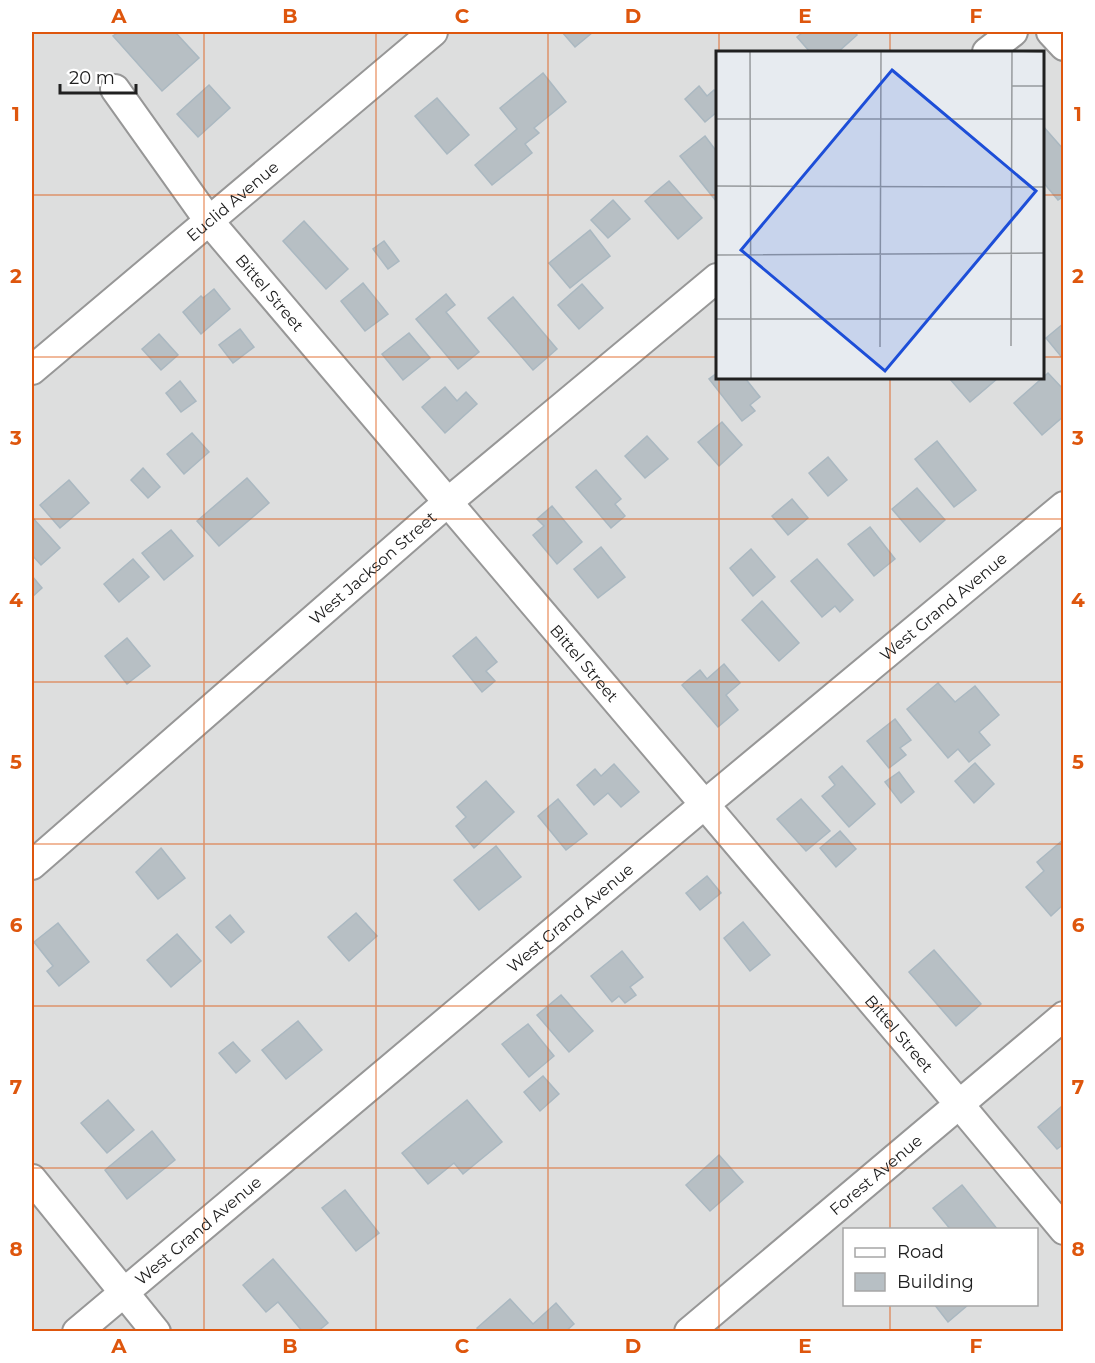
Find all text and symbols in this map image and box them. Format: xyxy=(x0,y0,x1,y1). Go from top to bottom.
text: A xyxy=(110,4,127,28)
text: B xyxy=(282,4,298,28)
text: C xyxy=(455,4,470,28)
text: D xyxy=(625,4,641,28)
text: E xyxy=(798,4,812,28)
text: F xyxy=(970,4,983,28)
inset map xyxy=(716,51,1044,380)
scale bar xyxy=(60,57,136,95)
text: 20 m xyxy=(69,67,115,89)
text: 1 xyxy=(12,102,20,126)
text: 1 xyxy=(1074,102,1082,126)
street label: Euclid Avenue xyxy=(182,157,282,245)
street label: Bittel Street xyxy=(232,250,308,335)
text: 2 xyxy=(10,264,22,288)
text: 2 xyxy=(1072,264,1084,288)
text: 3 xyxy=(9,426,22,450)
text: 3 xyxy=(1071,426,1084,450)
street label: West Jackson Street xyxy=(305,507,440,628)
street label: West Grand Avenue xyxy=(876,548,1010,664)
text: 4 xyxy=(9,588,23,612)
text: 4 xyxy=(1071,588,1085,612)
street label: Bittel Street xyxy=(546,621,623,706)
text: 5 xyxy=(10,750,22,774)
text: 5 xyxy=(1072,750,1084,774)
street label: West Grand Avenue xyxy=(503,859,637,976)
text: 6 xyxy=(10,913,23,937)
text: 6 xyxy=(1072,913,1085,937)
street label: Bittel Street xyxy=(861,991,937,1076)
text: 7 xyxy=(10,1075,22,1099)
text: 7 xyxy=(1072,1075,1084,1099)
street label: Forest Avenue xyxy=(826,1131,926,1219)
street label: West Grand Avenue xyxy=(131,1172,265,1289)
legend xyxy=(843,1228,1038,1306)
text: 8 xyxy=(9,1237,23,1261)
text: 8 xyxy=(1071,1237,1085,1261)
text: Road xyxy=(897,1241,944,1263)
text: Building xyxy=(897,1271,974,1293)
text: A xyxy=(110,1334,127,1358)
text: B xyxy=(282,1334,298,1358)
text: C xyxy=(455,1334,470,1358)
text: D xyxy=(625,1334,641,1358)
text: E xyxy=(798,1334,812,1358)
text: F xyxy=(970,1334,983,1358)

